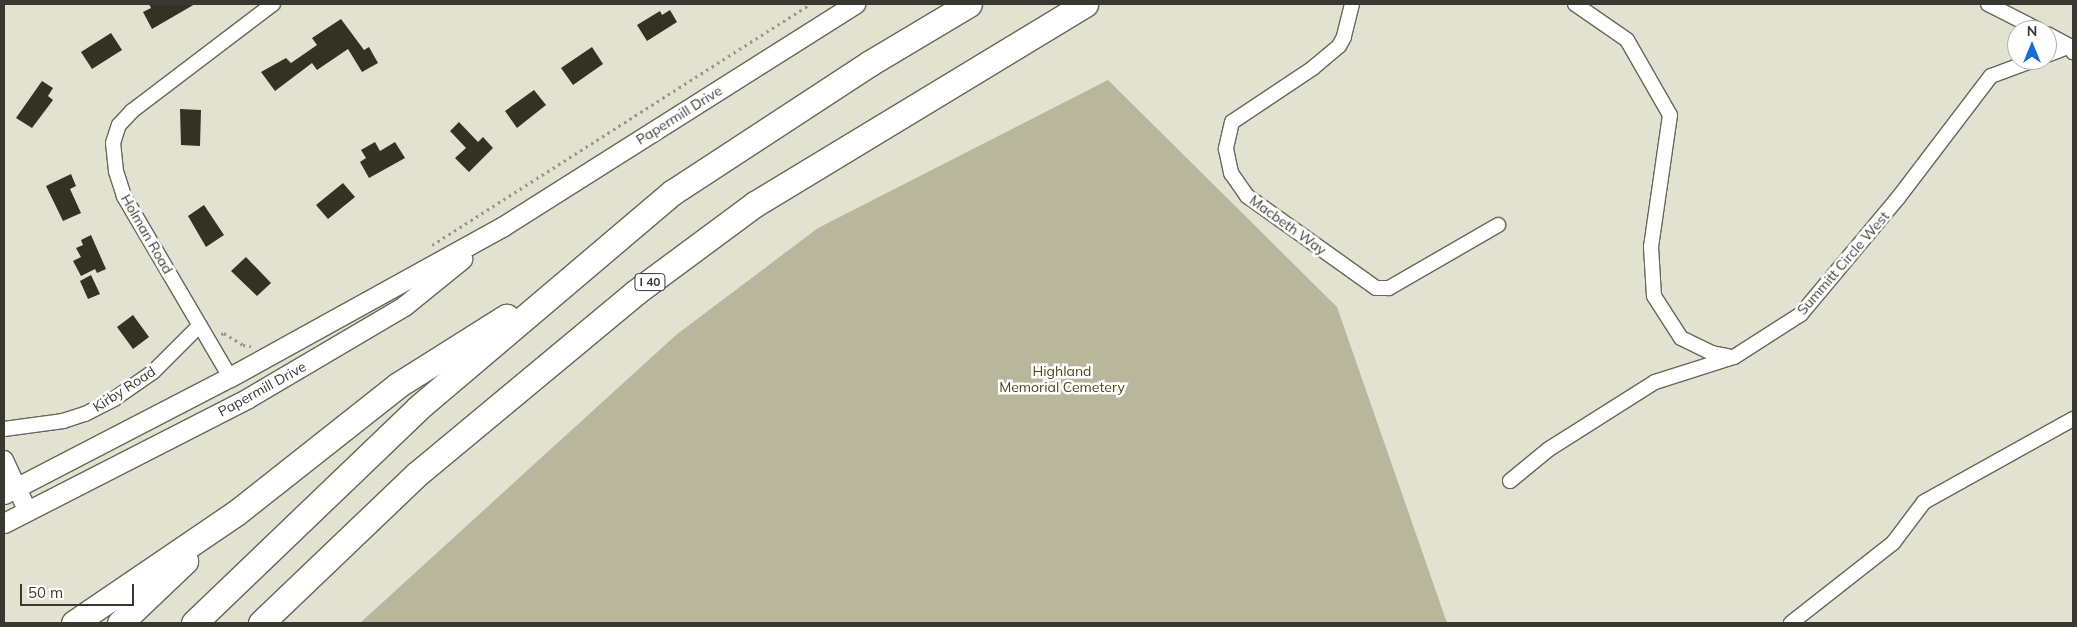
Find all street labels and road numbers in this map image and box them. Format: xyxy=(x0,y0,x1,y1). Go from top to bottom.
street label: Papermill Drive xyxy=(633,82,725,148)
street label: Holman Road xyxy=(117,191,177,277)
street label: Macbeth Way xyxy=(1246,192,1330,258)
street label: Summitt Circle West xyxy=(1794,208,1892,318)
road number: I 40 xyxy=(634,272,666,292)
street label: Papermill Drive xyxy=(215,358,309,420)
street label: Kirby Road xyxy=(90,363,158,415)

